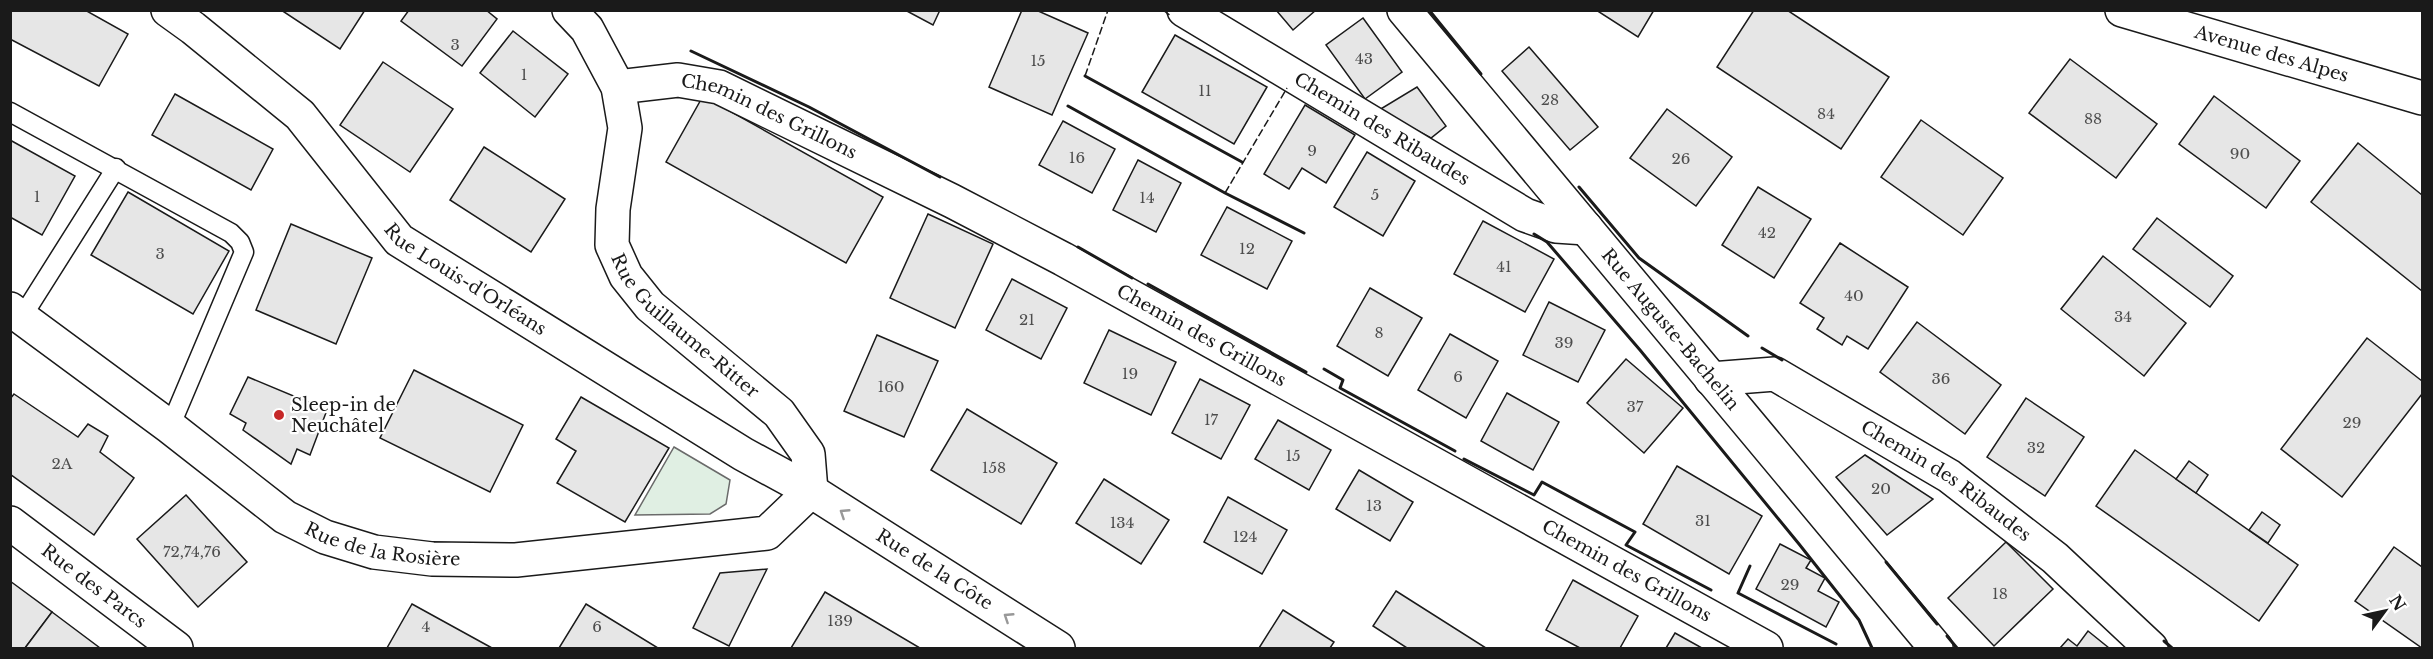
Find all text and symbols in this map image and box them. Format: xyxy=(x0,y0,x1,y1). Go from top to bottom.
street label: Avenue des Alpes xyxy=(2191,21,2351,87)
house number: 3 xyxy=(450,35,460,54)
house number: 43 xyxy=(1355,49,1373,68)
house number: 15 xyxy=(1030,51,1046,70)
house number: 1 xyxy=(521,65,527,84)
street label: Chemin des Ribaudes xyxy=(1290,68,1474,190)
street label: Chemin des Grillons xyxy=(679,70,861,164)
house number: 11 xyxy=(1198,81,1212,100)
house number: 28 xyxy=(1541,90,1559,109)
house number: 84 xyxy=(1817,104,1835,123)
house number: 88 xyxy=(2084,109,2102,128)
house number: 9 xyxy=(1307,141,1317,160)
house number: 90 xyxy=(2230,144,2250,163)
house number: 16 xyxy=(1069,148,1085,167)
house number: 26 xyxy=(1672,149,1690,168)
house number: 5 xyxy=(1371,185,1379,204)
house number: 1 xyxy=(34,187,40,206)
house number: 14 xyxy=(1139,188,1155,207)
street label: Rue Louis-d'Orléans xyxy=(379,219,551,340)
house number: 42 xyxy=(1758,223,1776,242)
house number: 12 xyxy=(1239,239,1255,258)
house number: 3 xyxy=(155,244,165,263)
street label: Rue Auguste-Bachelin xyxy=(1597,244,1744,415)
street label: Rue Guillaume-Ritter xyxy=(606,250,764,403)
house number: 41 xyxy=(1496,257,1512,276)
street label: Chemin des Grillons xyxy=(1113,280,1290,391)
house number: 40 xyxy=(1844,286,1864,305)
house number: 34 xyxy=(2114,307,2132,326)
house number: 21 xyxy=(1019,310,1035,329)
house number: 8 xyxy=(1374,323,1384,342)
house number: 39 xyxy=(1555,333,1573,352)
house number: 19 xyxy=(1122,364,1138,383)
house number: 6 xyxy=(1453,367,1463,386)
house number: 36 xyxy=(1932,369,1950,388)
house number: 160 xyxy=(877,377,905,396)
place label: Sleep-in de Neuchâtel xyxy=(291,394,396,437)
house number: 37 xyxy=(1627,397,1644,416)
marker: Sleep-in de Neuchâtel xyxy=(272,408,286,422)
house number: 17 xyxy=(1204,410,1219,429)
house number: 29 xyxy=(2343,413,2361,432)
street label: Chemin des Ribaudes xyxy=(1857,416,2035,546)
house number: 32 xyxy=(2027,438,2045,457)
house number: 15 xyxy=(1285,446,1301,465)
house number: 2A xyxy=(52,454,73,473)
house number: 158 xyxy=(982,458,1006,477)
house number: 20 xyxy=(1871,479,1891,498)
house number: 13 xyxy=(1366,496,1382,515)
one-way arrow xyxy=(840,508,850,520)
house number: 31 xyxy=(1695,511,1711,530)
house number: 134 xyxy=(1110,513,1134,532)
street label: Chemin des Grillons xyxy=(1538,515,1715,627)
street label: Rue de la Rosière xyxy=(301,518,461,570)
street label: Rue de la Côte xyxy=(872,524,997,615)
house number: 124 xyxy=(1233,527,1257,546)
street label: Rue des Parcs xyxy=(37,539,151,633)
house number: 72,74,76 xyxy=(163,542,221,561)
house number: 29 xyxy=(1781,575,1799,594)
north arrow xyxy=(2355,581,2415,641)
house number: 18 xyxy=(1992,584,2008,603)
text: N xyxy=(2385,591,2410,615)
house number: 139 xyxy=(827,611,853,630)
one-way arrow xyxy=(1004,614,1015,625)
house number: 4 xyxy=(422,617,430,636)
house number: 6 xyxy=(592,617,602,636)

